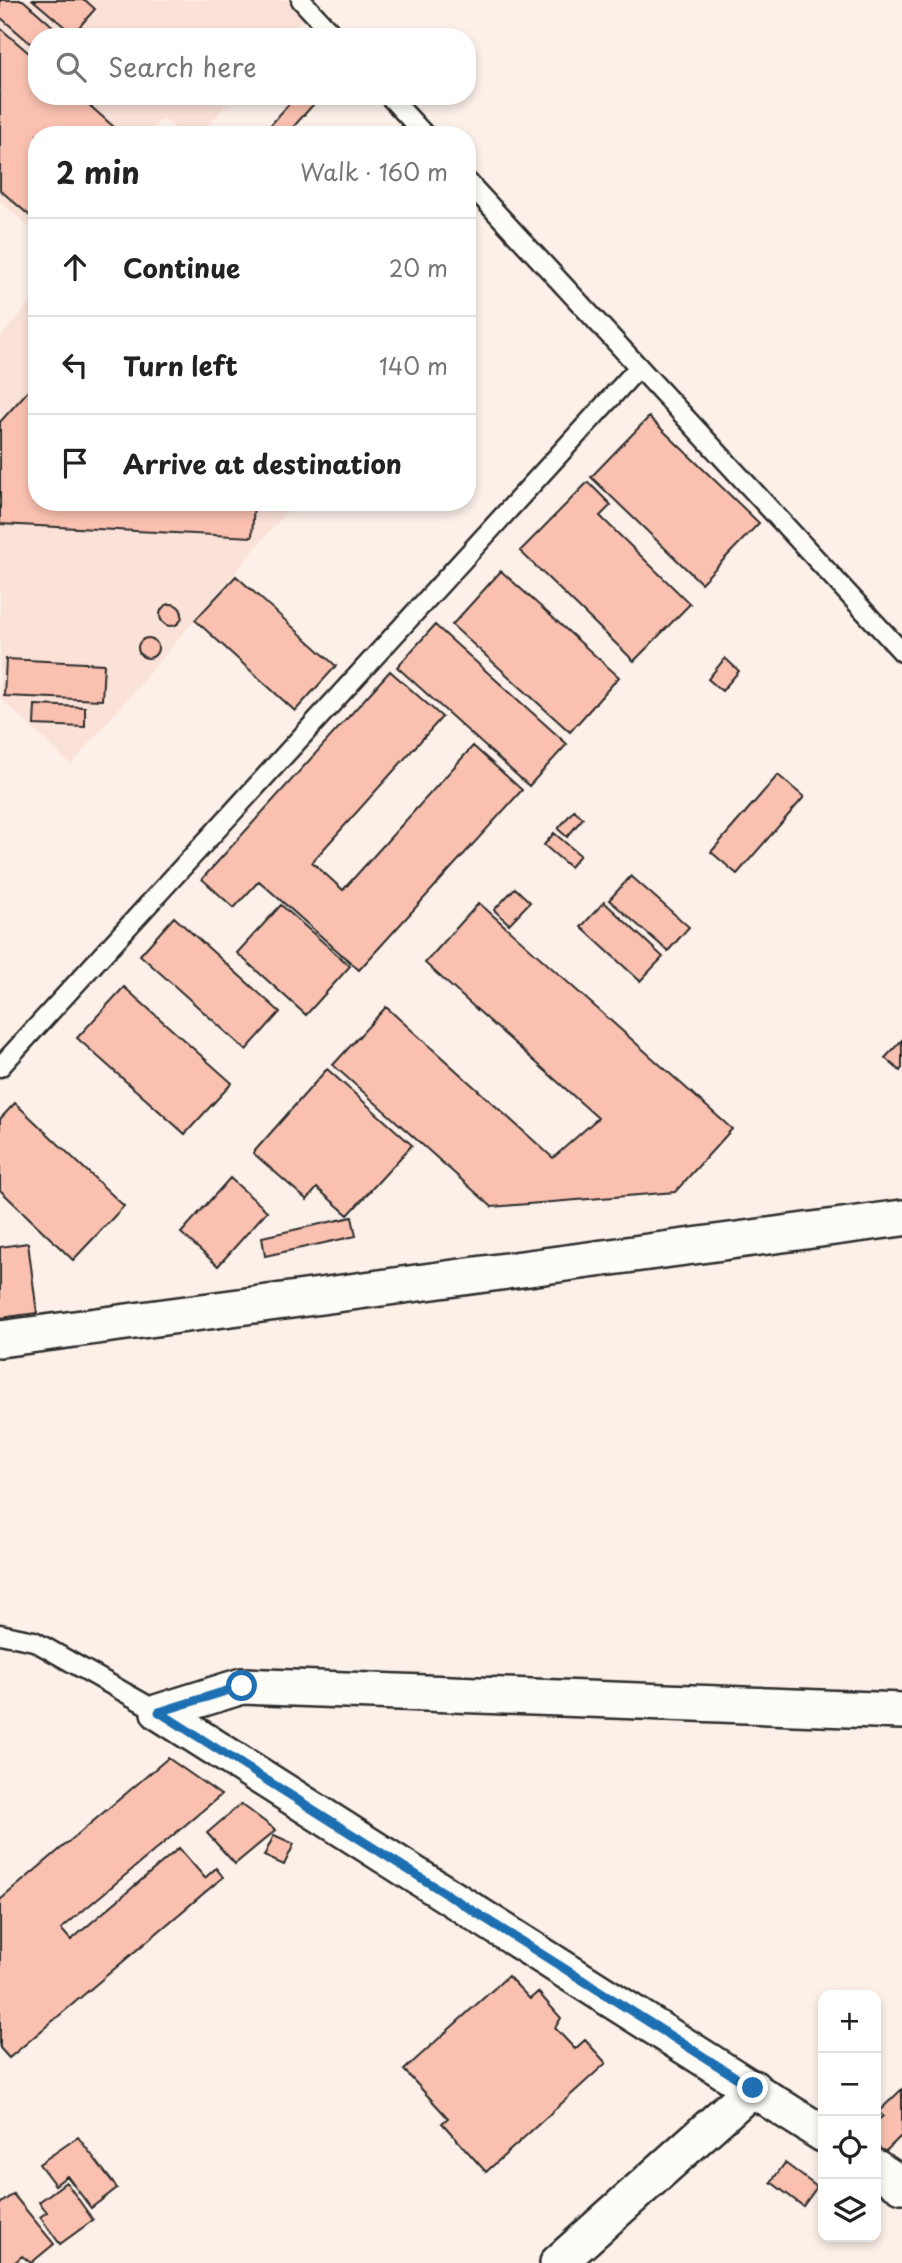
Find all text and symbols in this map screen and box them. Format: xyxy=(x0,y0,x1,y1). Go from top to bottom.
search box xyxy=(28,28,476,105)
text: Search here xyxy=(108,47,257,86)
icon: search xyxy=(52,48,90,86)
text: 2 min xyxy=(56,149,140,194)
text: Walk · 160 m xyxy=(300,154,448,189)
icon: ahead xyxy=(56,248,94,286)
text: Continue xyxy=(123,248,240,287)
text: 20 m xyxy=(389,250,448,285)
icon: left xyxy=(56,346,94,384)
text: Turn left xyxy=(123,346,238,385)
text: 140 m xyxy=(379,348,448,383)
icon: arrive xyxy=(56,444,94,482)
text: Arrive at destination xyxy=(123,444,402,483)
route start xyxy=(226,1670,257,1701)
map controls xyxy=(818,1990,881,2242)
button: + xyxy=(818,1990,881,2053)
button: − xyxy=(818,2053,881,2116)
route end xyxy=(737,2072,768,2103)
button: locate xyxy=(818,2116,881,2179)
button: layers xyxy=(818,2179,881,2242)

